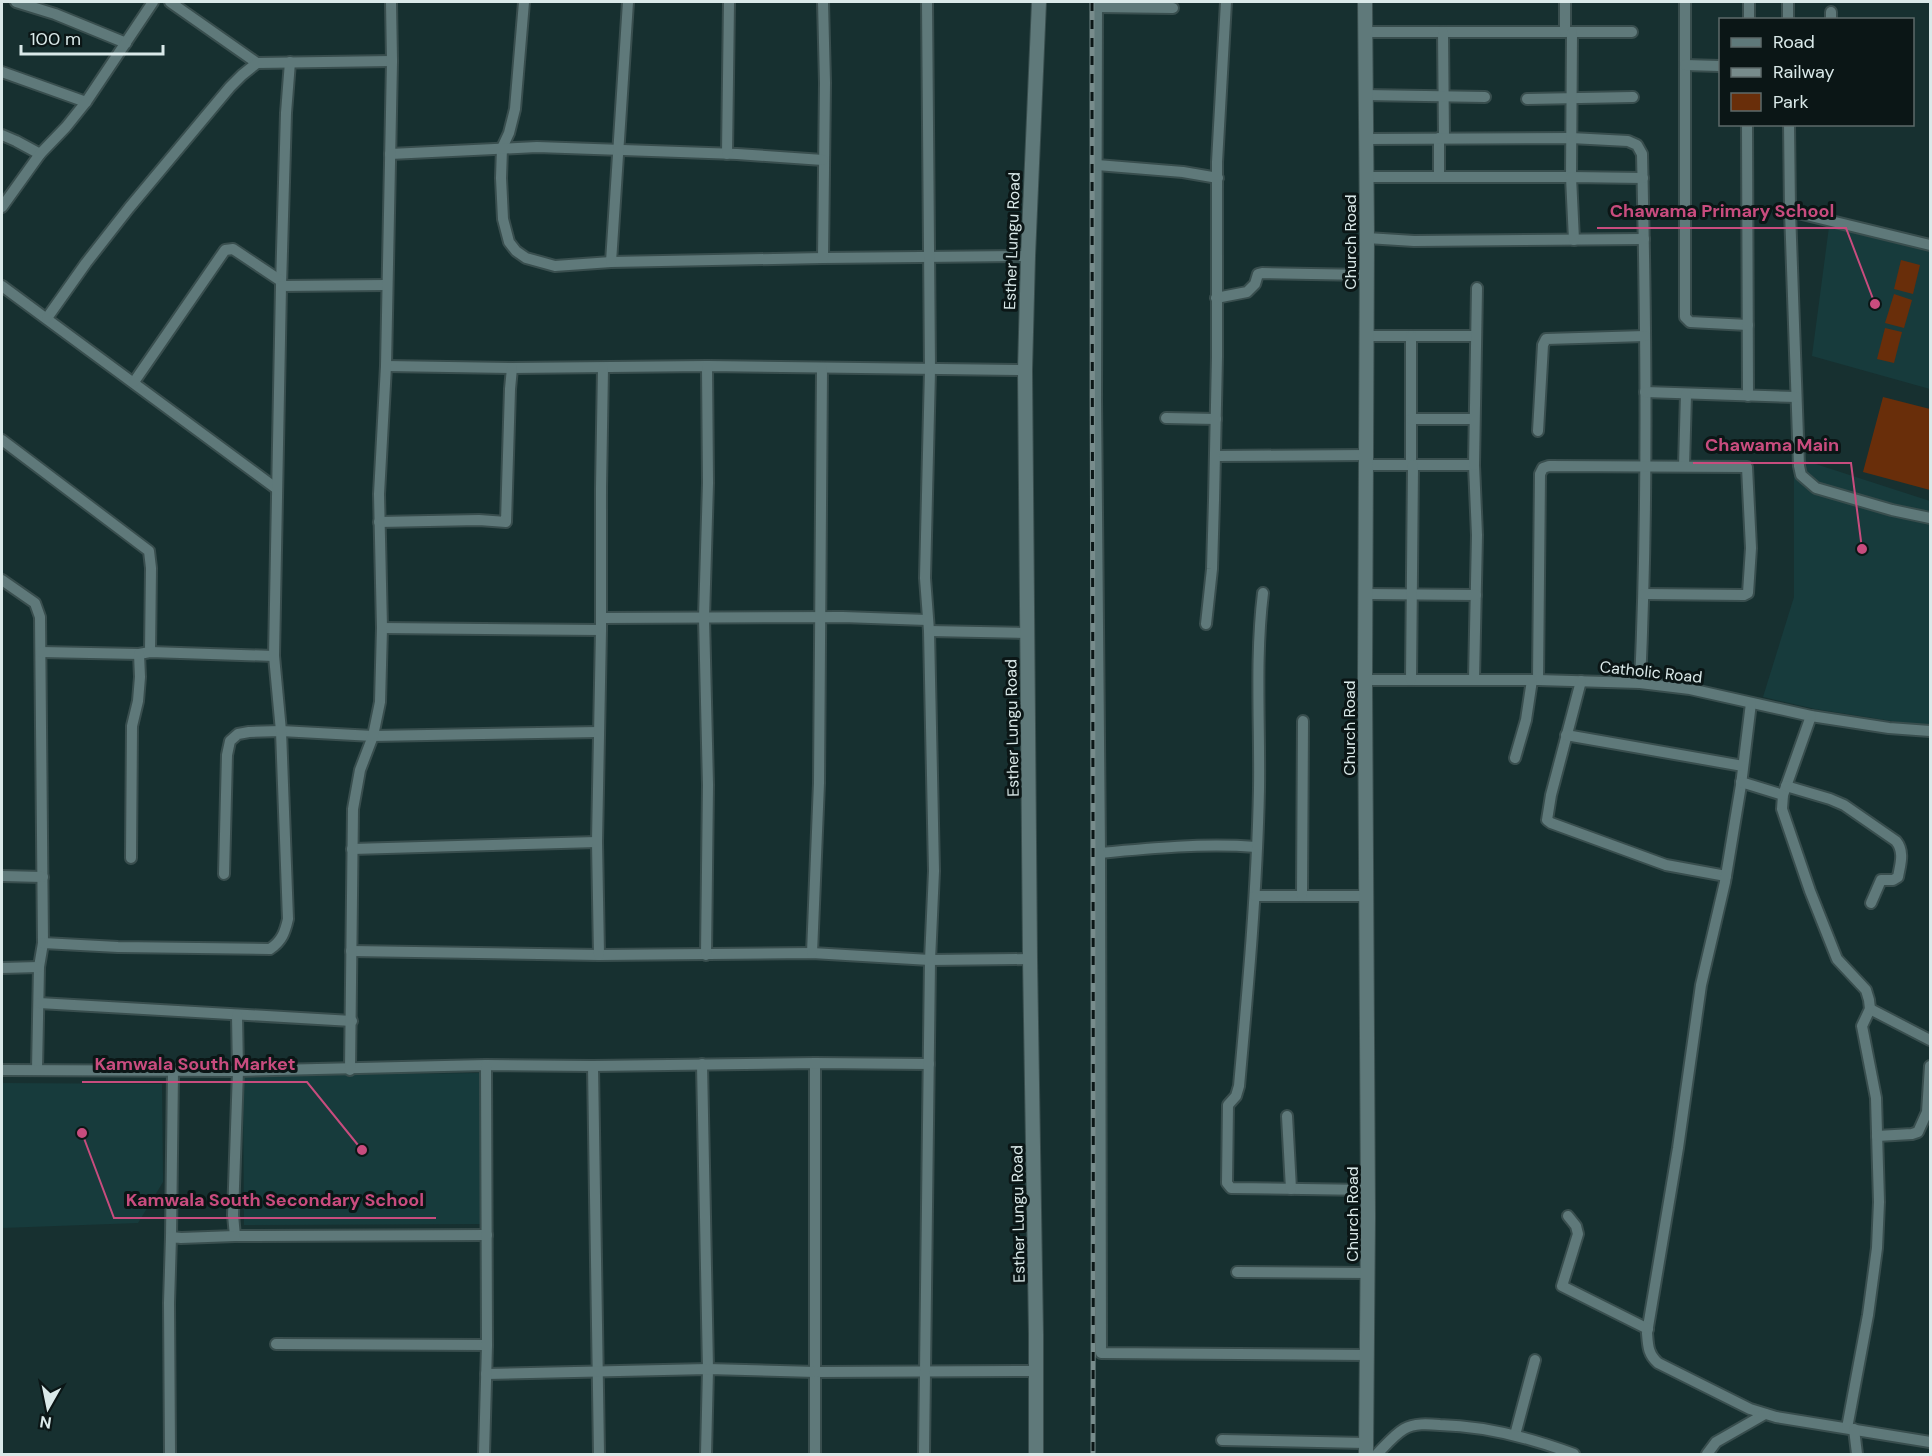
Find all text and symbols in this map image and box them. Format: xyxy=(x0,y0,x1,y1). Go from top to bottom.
scale bar xyxy=(21,18,164,56)
legend xyxy=(1719,18,1914,126)
text: 100 m xyxy=(30,27,81,51)
text: Road xyxy=(1773,30,1815,54)
text: Railway xyxy=(1773,60,1835,84)
text: Park xyxy=(1773,90,1809,114)
street label: Esther Lungu Road xyxy=(999,172,1025,310)
callout: Chawama Primary School xyxy=(1597,192,1846,228)
street label: Church Road xyxy=(1340,194,1361,290)
text: Chawama Primary School xyxy=(1610,199,1834,223)
callout: Chawama Main xyxy=(1693,427,1851,463)
text: Chawama Main xyxy=(1705,433,1839,457)
street label: Catholic Road xyxy=(1599,656,1703,688)
street label: Esther Lungu Road xyxy=(1000,659,1024,797)
street label: Church Road xyxy=(1339,680,1360,776)
callout: Kamwala South Market xyxy=(82,1046,307,1082)
text: Kamwala South Market xyxy=(94,1052,296,1076)
street label: Esther Lungu Road xyxy=(1006,1145,1030,1283)
street label: Church Road xyxy=(1342,1166,1363,1262)
callout: Kamwala South Secondary School xyxy=(114,1182,436,1218)
text: Kamwala South Secondary School xyxy=(126,1188,424,1212)
north arrow xyxy=(18,1378,78,1438)
text: N xyxy=(38,1411,53,1434)

